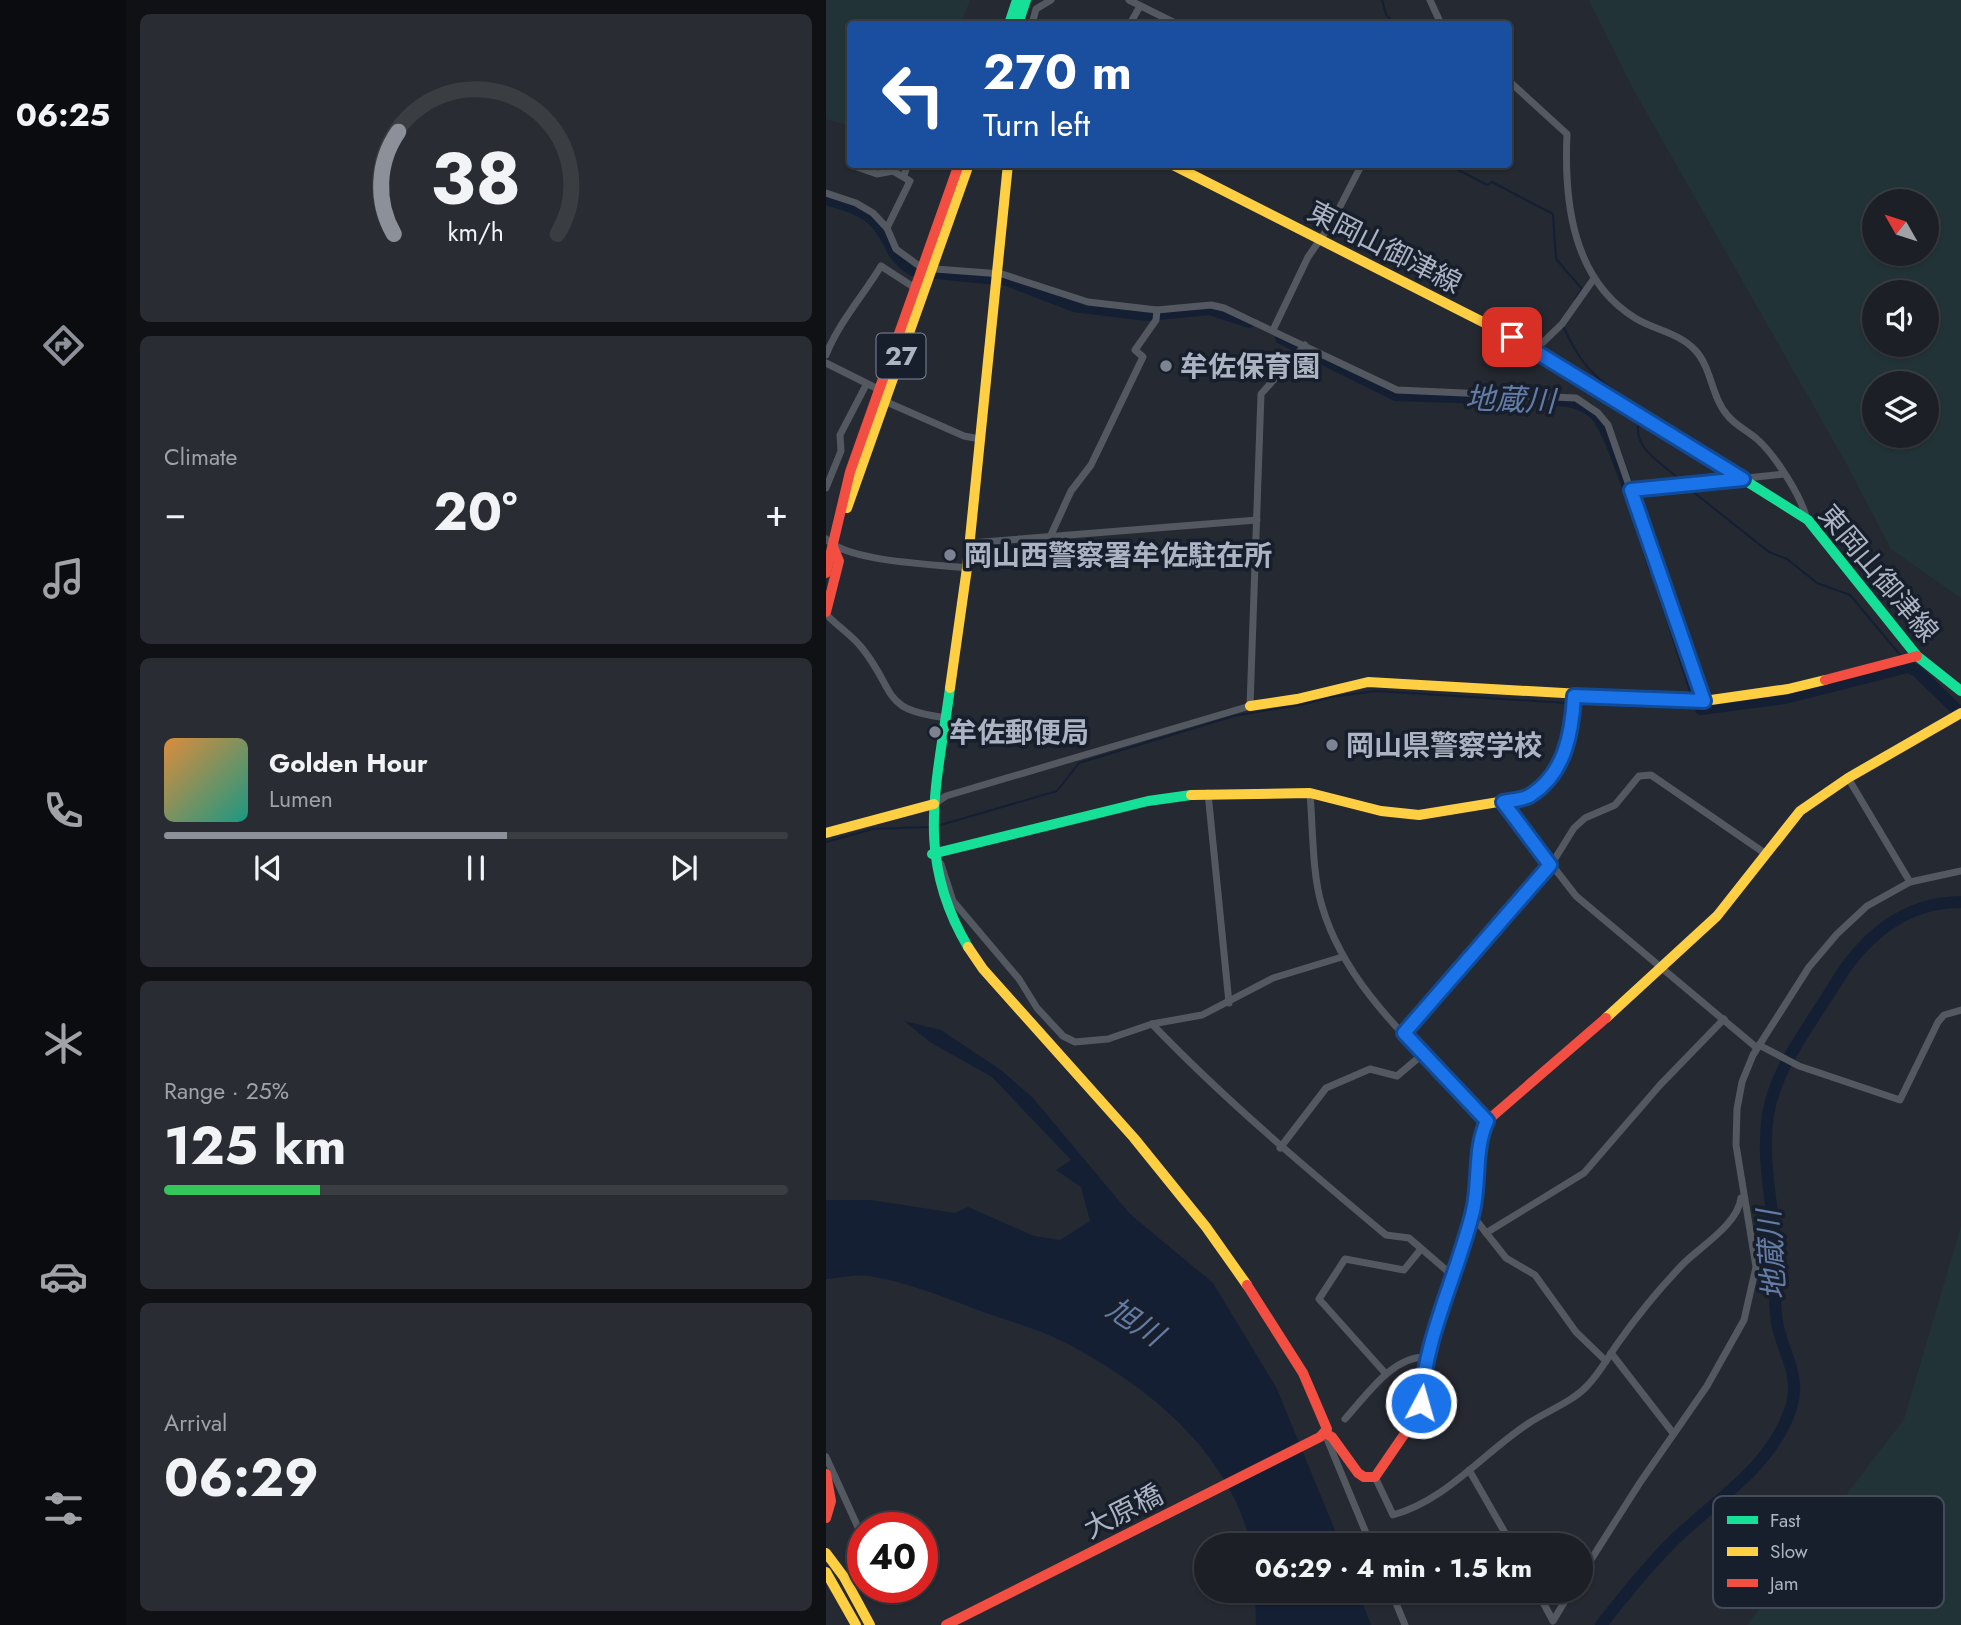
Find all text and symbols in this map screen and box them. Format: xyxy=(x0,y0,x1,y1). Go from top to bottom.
text: 270 m xyxy=(983,37,1132,107)
icon: left xyxy=(868,49,959,140)
text: 06:25 xyxy=(16,92,110,138)
text: Turn left xyxy=(983,102,1090,148)
text: 38 xyxy=(431,126,521,231)
north arrow xyxy=(1862,189,1939,266)
map controls xyxy=(1862,189,1939,448)
street label: 東岡山御津線 xyxy=(1301,191,1469,304)
text: km/h xyxy=(448,214,504,250)
button: sound xyxy=(1862,280,1939,357)
pin xyxy=(1482,307,1542,367)
icon: arrive xyxy=(1493,318,1531,356)
icon: directions xyxy=(39,321,88,370)
road number: 27 xyxy=(876,334,926,378)
place label: 牟佐保育園 xyxy=(1180,346,1320,387)
marker: 牟佐保育園 xyxy=(1158,358,1174,374)
button: layers xyxy=(1862,371,1939,448)
water label: 地蔵川 xyxy=(1464,376,1559,423)
text: Climate xyxy=(164,440,237,474)
text: 20° xyxy=(434,474,518,550)
text: − xyxy=(164,485,186,540)
text: + xyxy=(765,485,788,540)
street label: 東岡山御津線 xyxy=(1809,496,1948,651)
place label: 岡山西警察署牟佐駐在所 xyxy=(964,535,1272,576)
marker: 岡山西警察署牟佐駐在所 xyxy=(942,547,958,563)
icon: music xyxy=(39,554,88,603)
place label: 牟佐郵便局 xyxy=(949,712,1089,753)
marker: 牟佐郵便局 xyxy=(927,724,943,740)
place label: 岡山県警察学校 xyxy=(1346,725,1542,766)
marker: 岡山県警察学校 xyxy=(1324,737,1340,753)
text: Golden Hour xyxy=(269,744,428,782)
text: Lumen xyxy=(269,782,333,816)
icon: phone xyxy=(39,786,88,835)
icon: previous xyxy=(249,849,287,887)
icon: pause xyxy=(457,849,495,887)
icon: next xyxy=(665,849,703,887)
icon: climate xyxy=(39,1019,88,1068)
text: Range · 25% xyxy=(164,1074,289,1108)
text: 125 km xyxy=(164,1108,346,1184)
water label: 地蔵川 xyxy=(1747,1206,1796,1301)
icon: car xyxy=(39,1252,88,1301)
water label: 旭川 xyxy=(1098,1287,1175,1358)
position arrow xyxy=(1384,1366,1458,1440)
text: Arrival xyxy=(164,1406,227,1440)
text: 06:29 xyxy=(164,1440,319,1516)
street label: 大原橋 xyxy=(1076,1474,1170,1549)
icon: filters xyxy=(39,1484,88,1533)
legend xyxy=(1713,1496,1944,1608)
text: Fast xyxy=(1770,1507,1801,1534)
speed limit sign: 40 xyxy=(847,1512,938,1603)
text: Slow xyxy=(1770,1538,1808,1565)
text: 06:29 · 4 min · 1.5 km xyxy=(1255,1549,1532,1587)
text: Jam xyxy=(1767,1570,1799,1597)

